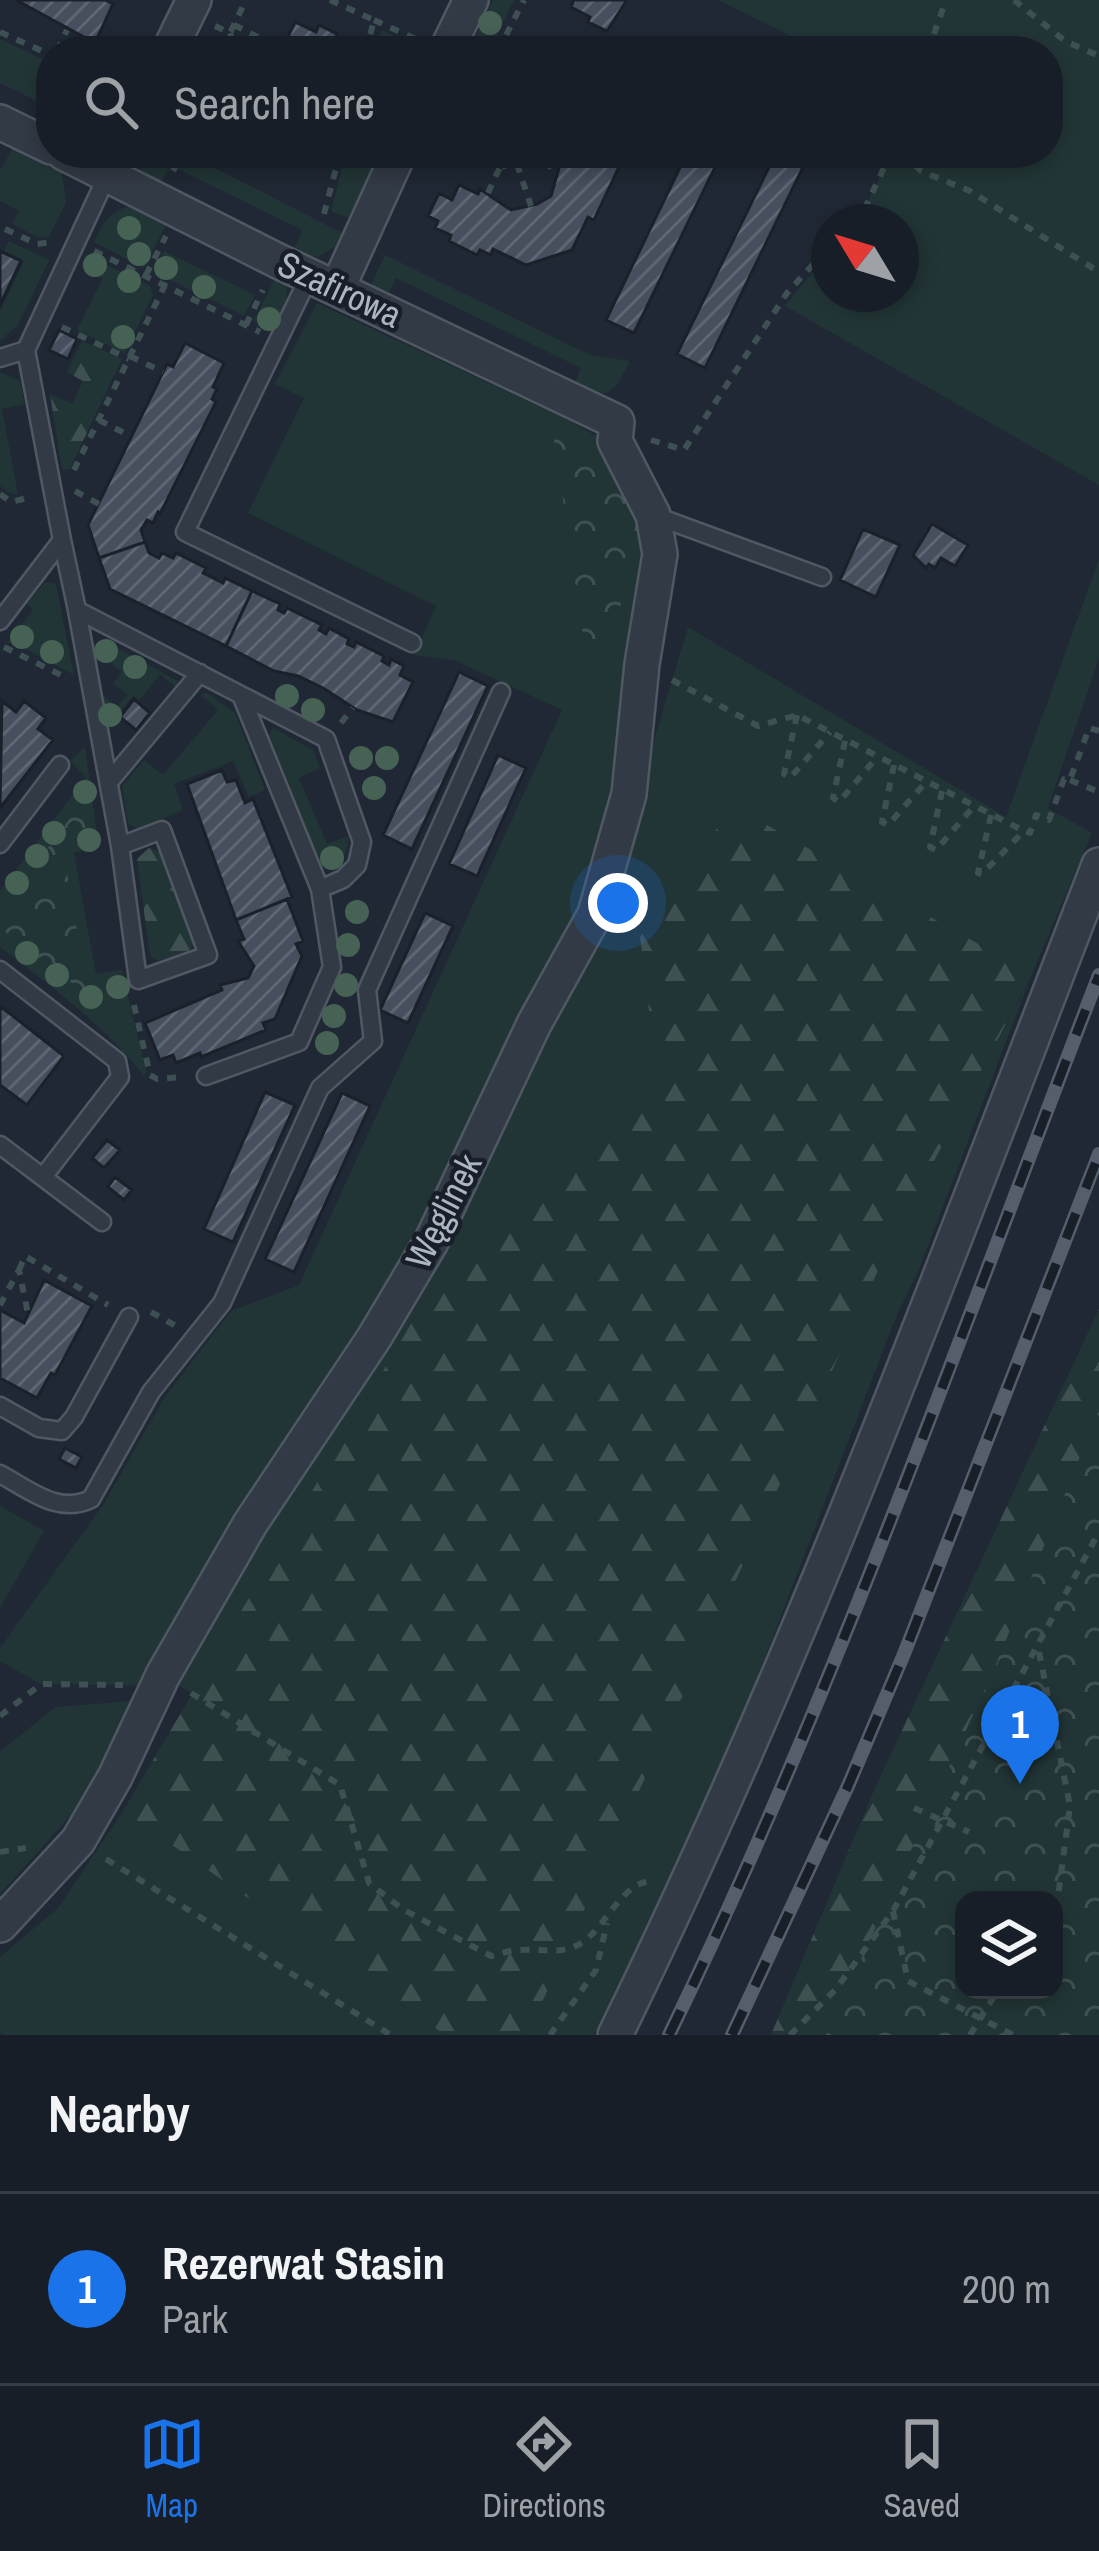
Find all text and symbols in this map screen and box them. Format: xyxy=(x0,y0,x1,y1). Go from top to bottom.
search box xyxy=(36,36,1063,168)
icon: search xyxy=(78,69,144,135)
text: Search here xyxy=(174,72,375,133)
north arrow xyxy=(811,204,919,312)
street label: Szafirowa xyxy=(270,240,410,338)
your location xyxy=(588,873,648,933)
street label: Węglinek xyxy=(394,1145,492,1276)
pin: 1 xyxy=(981,1685,1059,1784)
map controls xyxy=(955,1891,1063,1999)
button: layers xyxy=(955,1891,1063,1999)
text: Nearby xyxy=(48,2079,190,2148)
text: Rezerwat Stasin xyxy=(162,2232,445,2293)
text: 1 xyxy=(78,2263,96,2315)
text: 200 m xyxy=(962,2263,1051,2315)
text: Park xyxy=(162,2293,228,2345)
tab: Map xyxy=(139,2411,205,2527)
tab: Directions xyxy=(482,2411,606,2527)
tab: Saved xyxy=(883,2411,960,2527)

